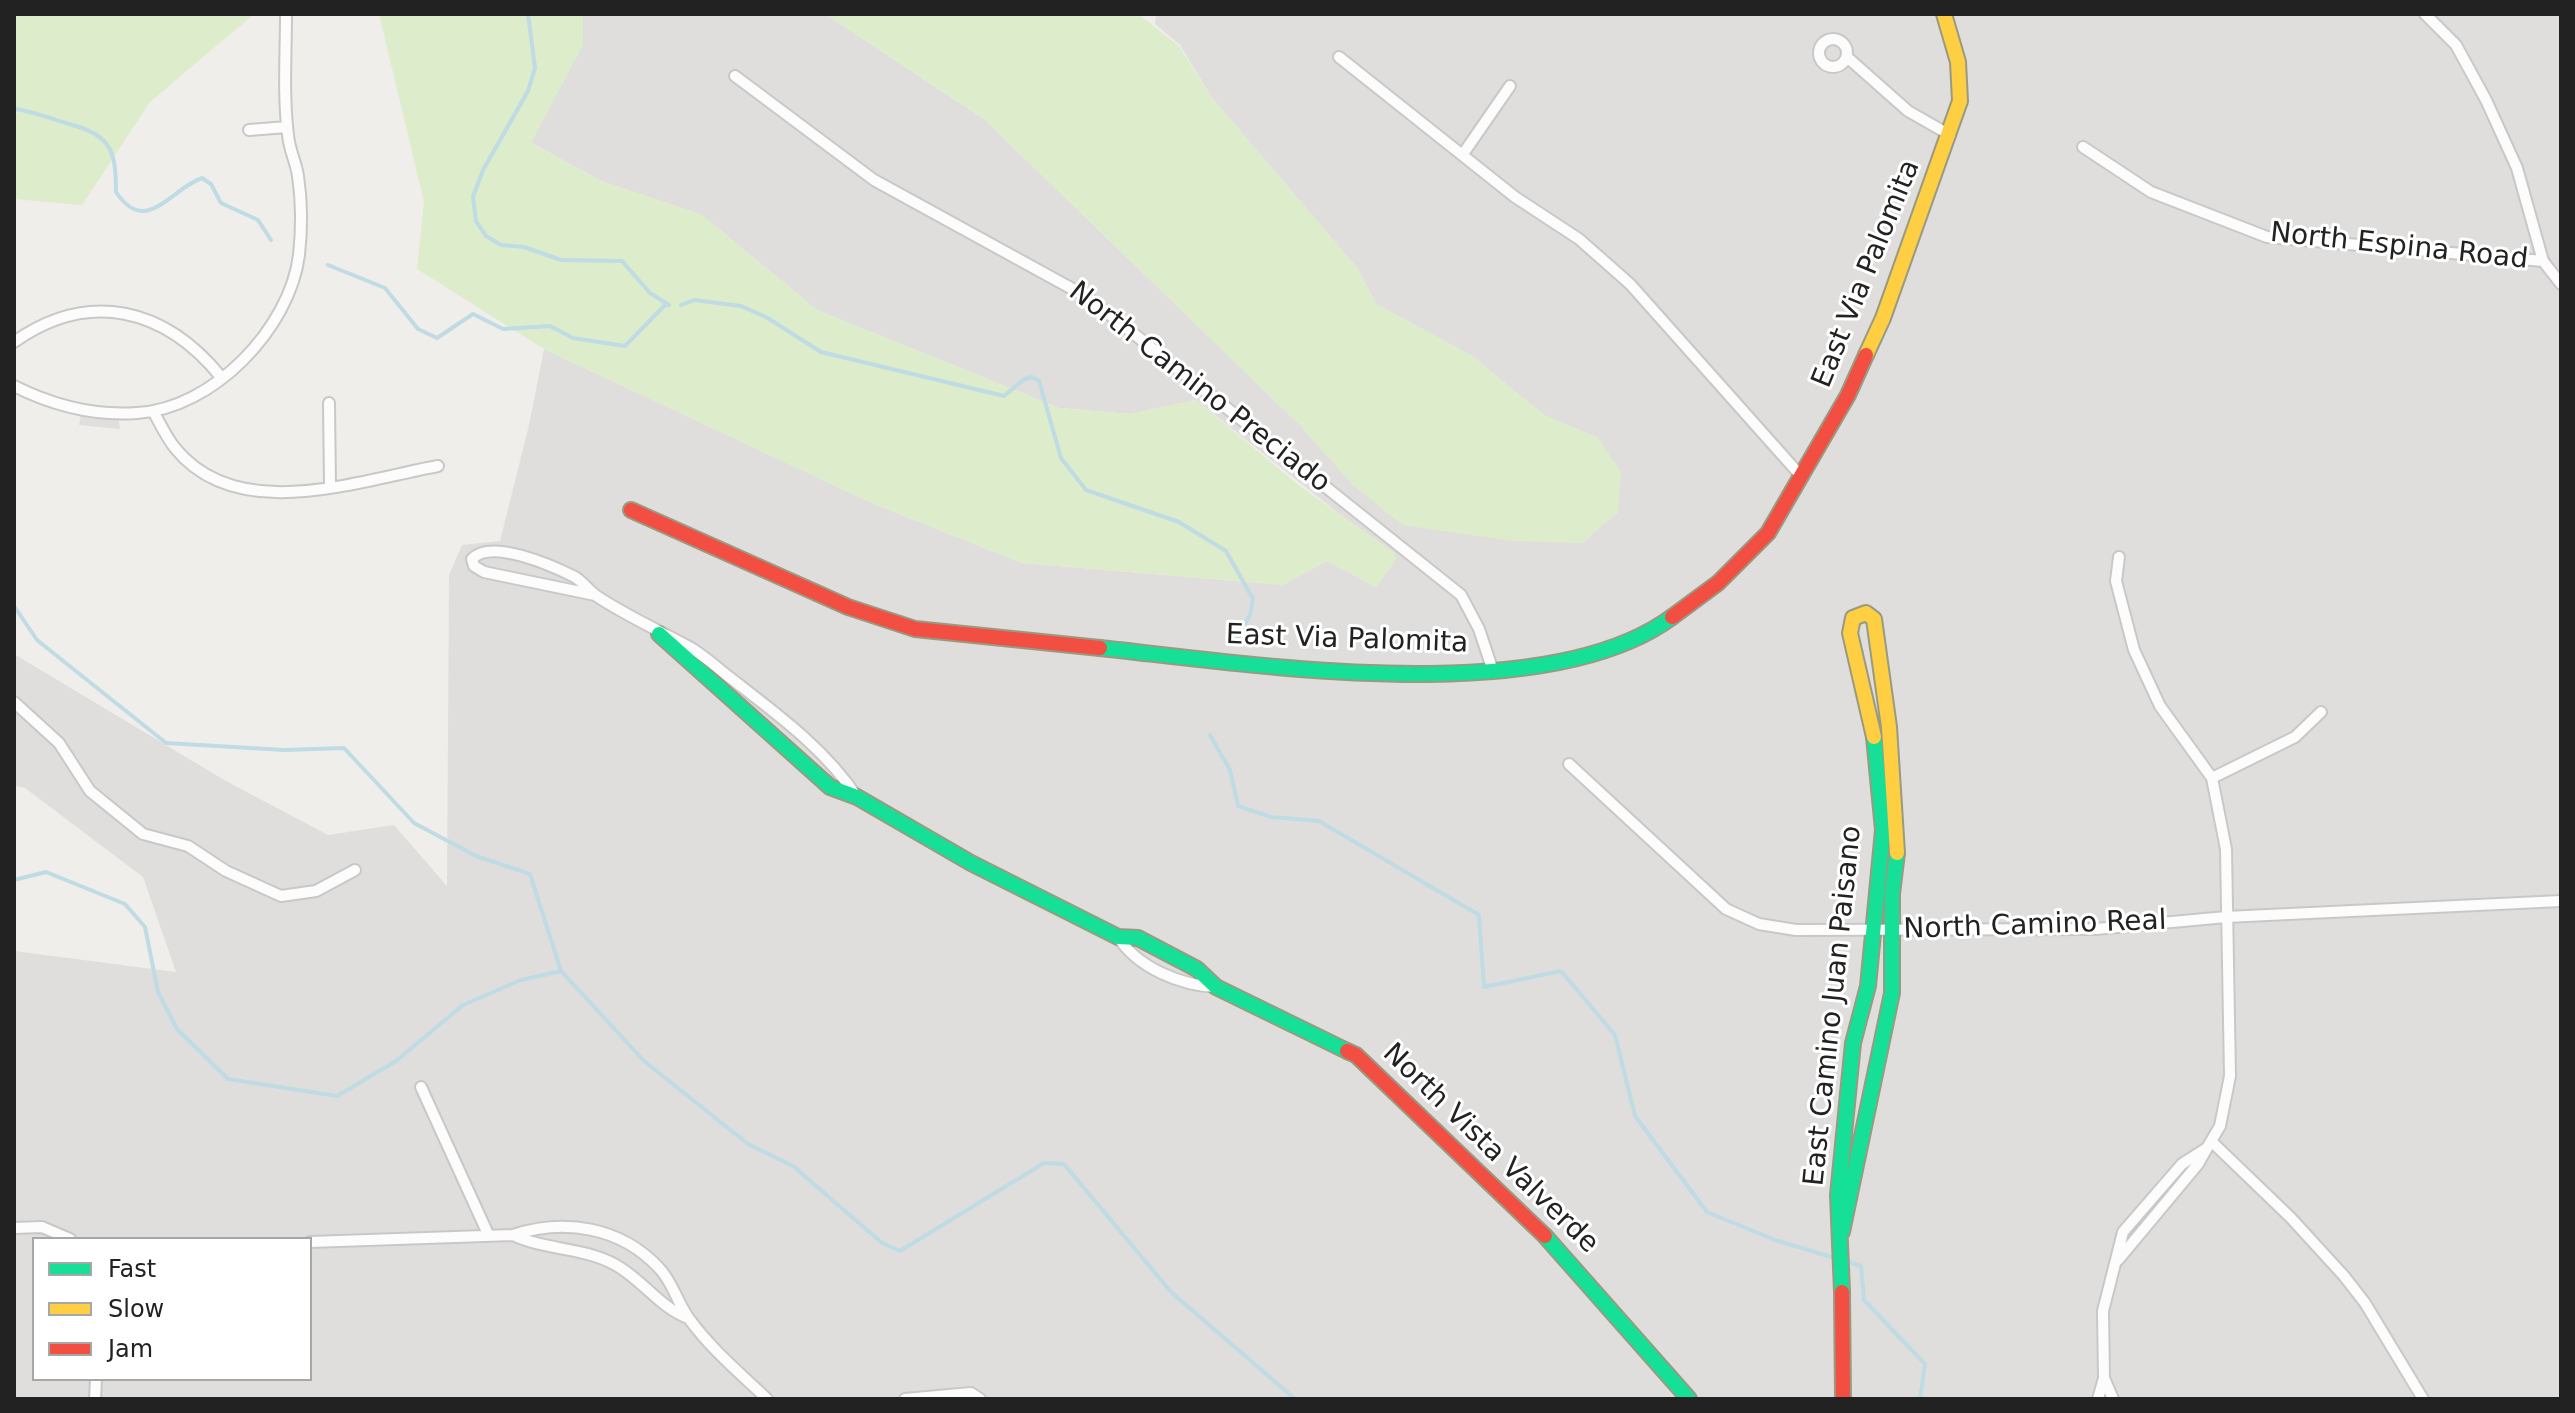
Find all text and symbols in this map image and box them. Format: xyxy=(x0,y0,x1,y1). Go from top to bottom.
street label: East Via Palomita xyxy=(1806,155,1928,393)
street label: North Espina Road xyxy=(2268,217,2530,277)
street label: North Camino Preciado xyxy=(1062,275,1336,501)
street label: East Via Palomita xyxy=(1225,619,1469,661)
street label: East Camino Juan Paisano xyxy=(1798,824,1870,1188)
street label: North Camino Real xyxy=(1903,905,2167,947)
street label: North Vista Valverde xyxy=(1375,1037,1605,1261)
legend xyxy=(32,1237,312,1381)
text: Fast xyxy=(108,1255,156,1283)
text: Slow xyxy=(108,1295,164,1323)
text: Jam xyxy=(108,1335,153,1363)

